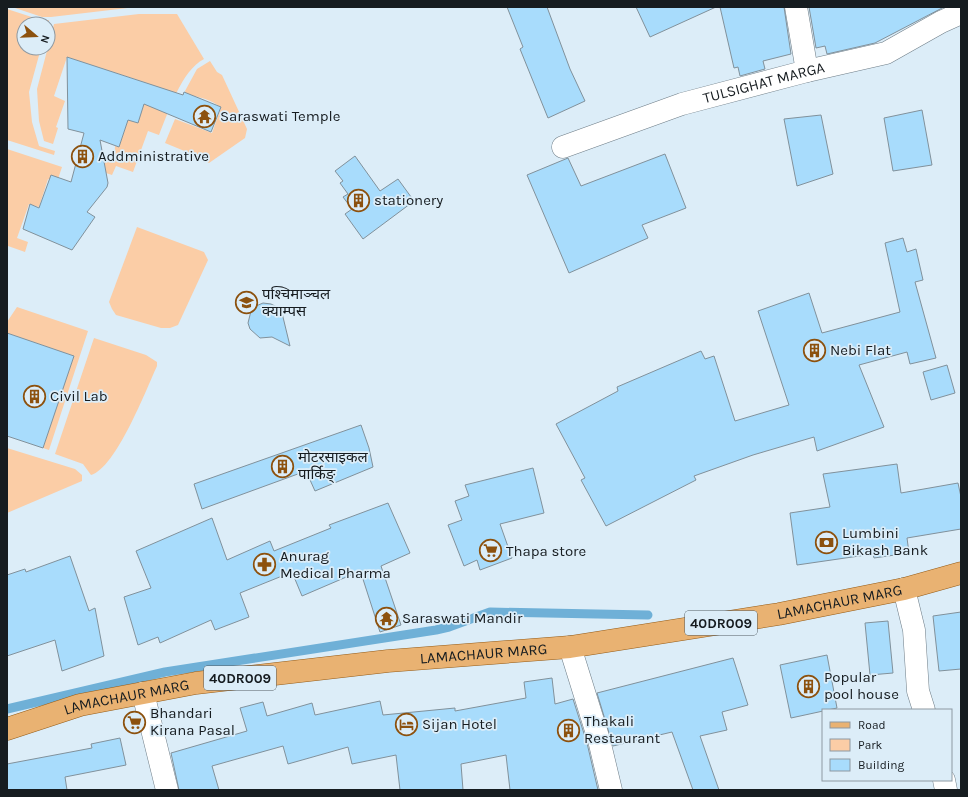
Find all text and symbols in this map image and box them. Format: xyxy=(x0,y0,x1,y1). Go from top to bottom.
north arrow xyxy=(16,16,56,56)
text: N xyxy=(38,33,52,45)
street label: TULSIGHAT MARGA xyxy=(701,58,827,107)
temple icon: Saraswati Temple xyxy=(192,103,218,129)
place label: Saraswati Temple xyxy=(220,107,340,125)
building icon: Addministrative xyxy=(70,143,96,169)
place label: Addministrative xyxy=(98,147,209,165)
building icon: stationery xyxy=(345,187,371,213)
place label: stationery xyxy=(374,191,443,209)
place label: पश्‍चिमाञ्‍चल क्याम्पस xyxy=(262,285,331,320)
school or university icon: पश्‍चिमाञ्‍चल क्याम्पस xyxy=(233,290,259,316)
building icon: Nebi Flat xyxy=(802,337,828,363)
place label: Nebi Flat xyxy=(830,341,891,359)
building icon: Civil Lab xyxy=(21,383,47,409)
place label: Civil Lab xyxy=(50,387,108,405)
place label: मोटरसाइकल पार्किङ् xyxy=(298,448,368,484)
building icon: मोटरसाइकल पार्किङ् xyxy=(269,453,295,479)
place label: Lumbini Bikash Bank xyxy=(842,524,928,559)
bank icon: Lumbini Bikash Bank xyxy=(814,529,840,555)
supermarket icon: Thapa store xyxy=(478,538,504,564)
place label: Thapa store xyxy=(506,542,586,560)
place label: Anurag Medical Pharma xyxy=(280,547,391,582)
pharmacy icon: Anurag Medical Pharma xyxy=(251,552,277,578)
street label: LAMACHAUR MARG xyxy=(775,581,904,623)
temple icon: Saraswati Mandir xyxy=(373,605,399,631)
place label: Saraswati Mandir xyxy=(402,609,523,627)
road number: 40DR009 xyxy=(685,611,757,635)
street label: LAMACHAUR MARG xyxy=(419,640,548,668)
road number: 40DR009 xyxy=(204,666,276,690)
place label: Popular pool house xyxy=(824,668,899,703)
building icon: Popular pool house xyxy=(796,673,822,699)
street label: LAMACHAUR MARG xyxy=(61,675,191,719)
place label: Bhandari Kirana Pasal xyxy=(150,704,235,739)
supermarket icon: Bhandari Kirana Pasal xyxy=(121,709,147,735)
legend xyxy=(822,709,952,781)
hotel icon: Sijan Hotel xyxy=(394,711,420,737)
place label: Thakali Restaurant xyxy=(584,712,660,747)
place label: Sijan Hotel xyxy=(422,715,497,733)
building icon: Thakali Restaurant xyxy=(556,717,582,743)
text: Road xyxy=(858,718,886,732)
text: Park xyxy=(858,738,883,752)
text: Building xyxy=(858,758,905,772)

